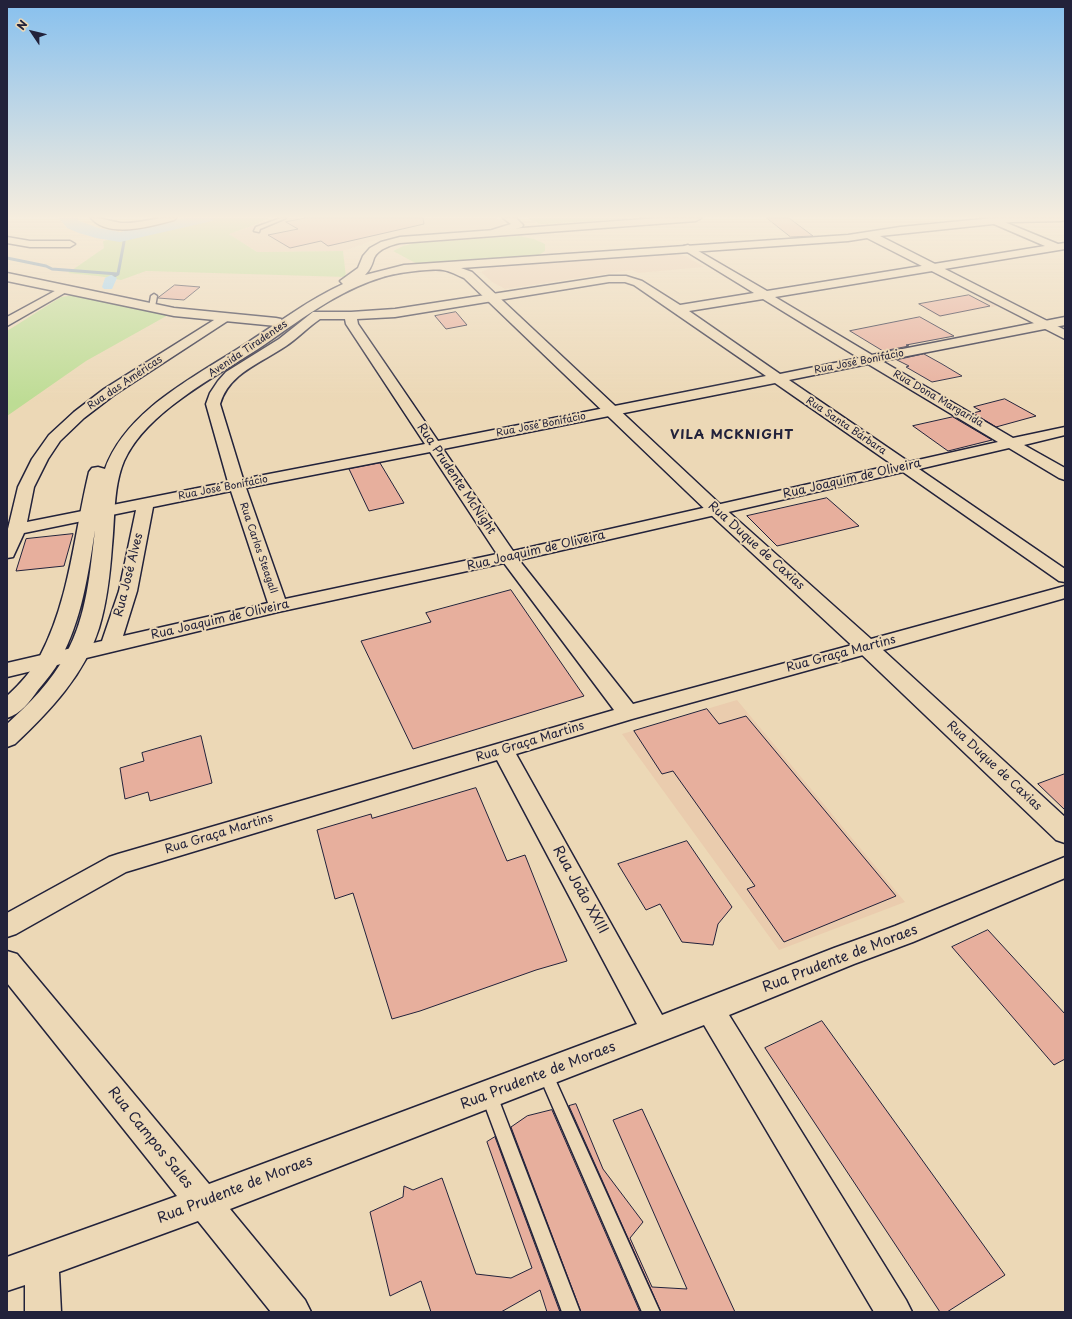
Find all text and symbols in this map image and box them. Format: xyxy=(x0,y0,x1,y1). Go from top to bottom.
north arrow xyxy=(12,12,52,52)
text: N xyxy=(12,16,31,33)
street label: Avenida Tiradentes xyxy=(206,318,290,380)
street label: Rua José Bonifácio xyxy=(813,347,905,377)
street label: Rua das Américas xyxy=(85,354,165,412)
street label: Rua Dona Margarida xyxy=(891,368,985,430)
street label: Rua Santa Bárbara xyxy=(804,395,888,457)
street label: Rua José Bonifácio xyxy=(495,410,587,440)
street label: Rua Prudente McNight xyxy=(413,421,499,537)
district label: VILA MCKNIGHT xyxy=(671,427,793,443)
street label: Rua Joaquim de Oliveira xyxy=(782,456,922,502)
street label: Rua José Bonifácio xyxy=(177,473,269,503)
street label: Rua Duque de Caxias xyxy=(705,499,807,593)
street label: Rua Carlos Steagall xyxy=(237,501,279,595)
street label: Rua Joaquim de Oliveira xyxy=(466,528,606,574)
street label: Rua José Alves xyxy=(112,532,146,618)
street label: Rua Joaquim de Oliveira xyxy=(150,597,290,643)
street label: Rua Graça Martins xyxy=(785,632,897,676)
street label: Rua Duque de Caxias xyxy=(944,718,1044,814)
street label: Rua Graça Martins xyxy=(474,719,586,765)
street label: Rua Graça Martins xyxy=(163,811,275,857)
street label: Rua João XXIII xyxy=(549,843,611,937)
street label: Rua Prudente de Moraes xyxy=(760,922,920,996)
street label: Rua Prudente de Moraes xyxy=(458,1039,618,1113)
street label: Rua Campos Sales xyxy=(104,1084,196,1192)
street label: Rua Prudente de Moraes xyxy=(155,1153,315,1227)

